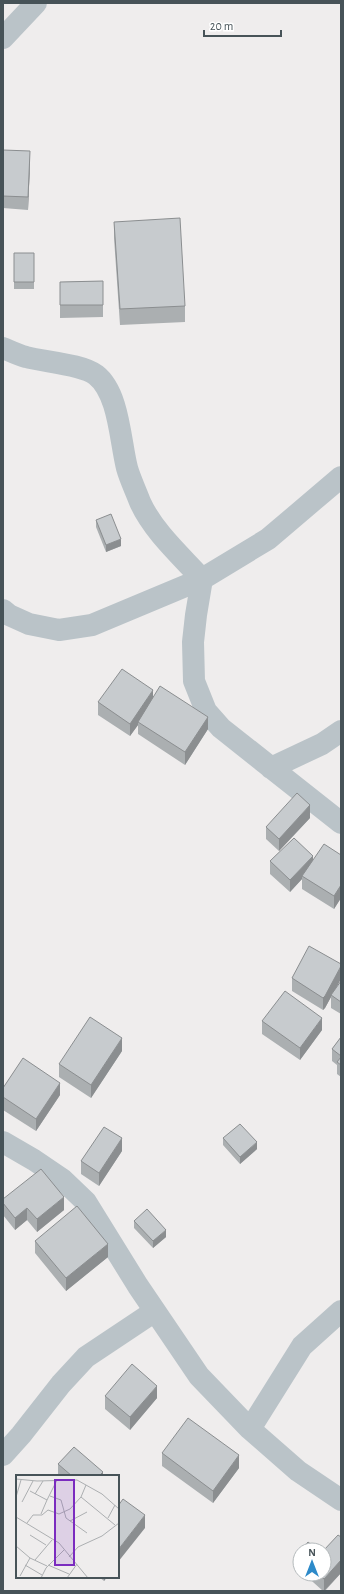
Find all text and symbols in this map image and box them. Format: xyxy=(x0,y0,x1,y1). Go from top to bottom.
scale bar xyxy=(204,12,281,38)
text: 20 m xyxy=(210,20,233,32)
inset map xyxy=(16,1475,119,1578)
north arrow xyxy=(292,1542,332,1582)
text: N xyxy=(308,1547,316,1558)

